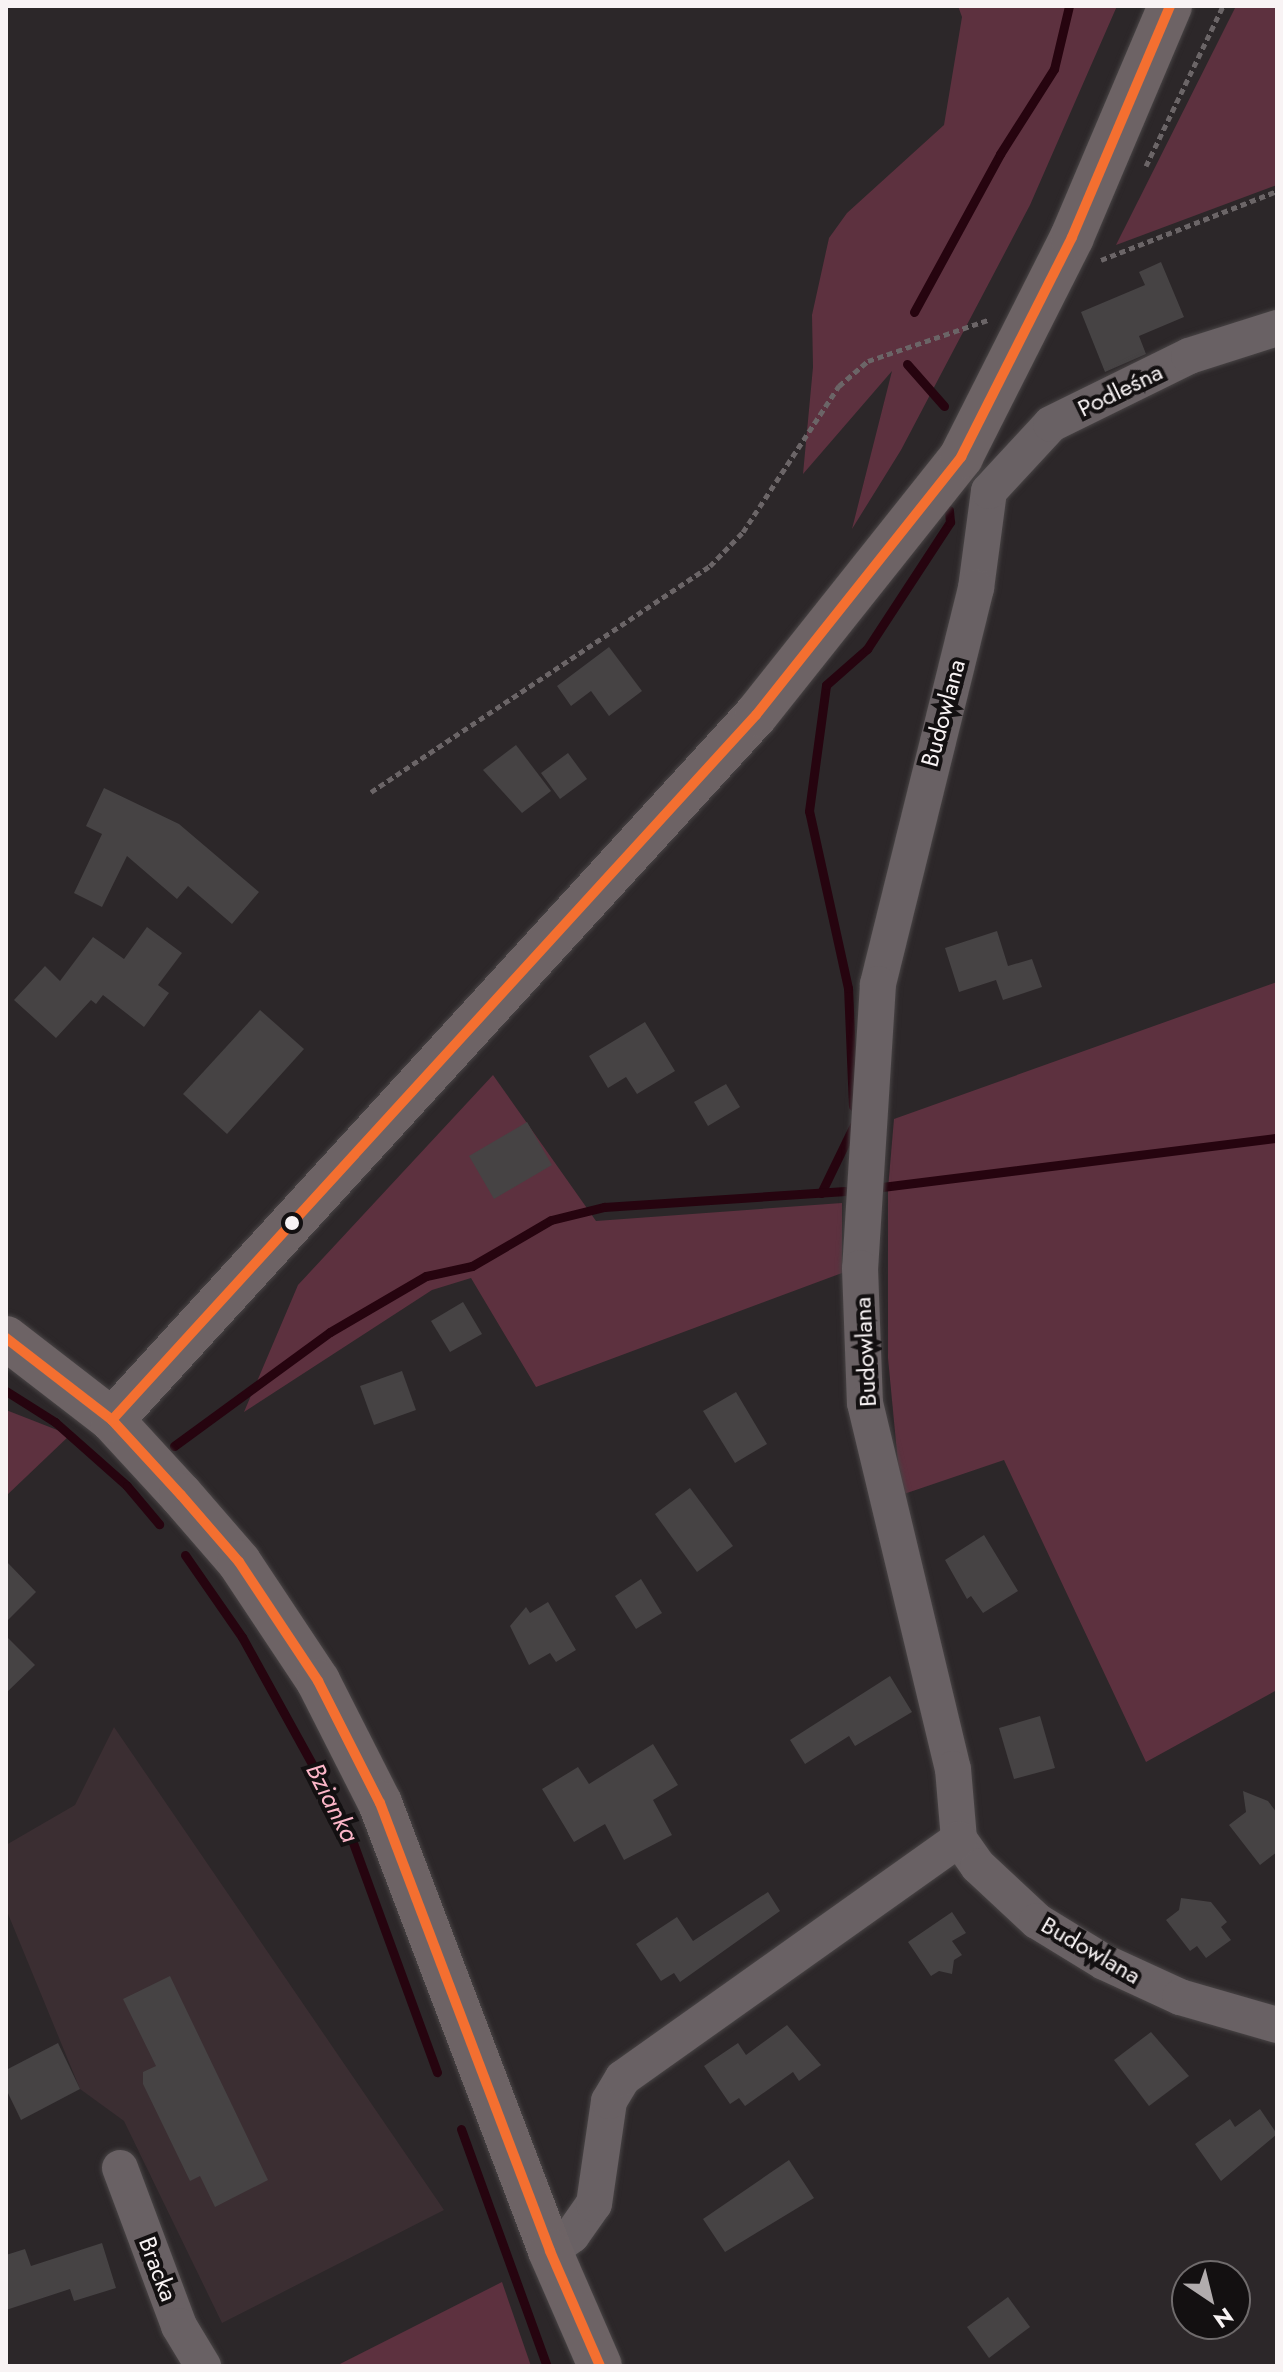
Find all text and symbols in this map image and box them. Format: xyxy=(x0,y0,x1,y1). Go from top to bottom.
street label: Podleśna xyxy=(1073,357,1167,423)
street label: Budowlana xyxy=(915,656,971,770)
unlabelled marker xyxy=(284,1215,300,1231)
street label: Budowlana xyxy=(848,1296,882,1408)
water label: Bzianka xyxy=(299,1758,365,1848)
street label: Budowlana xyxy=(1036,1910,1146,1990)
street label: Bracka xyxy=(133,2233,183,2305)
north arrow xyxy=(1171,2260,1251,2340)
text: N xyxy=(1207,2300,1240,2336)

